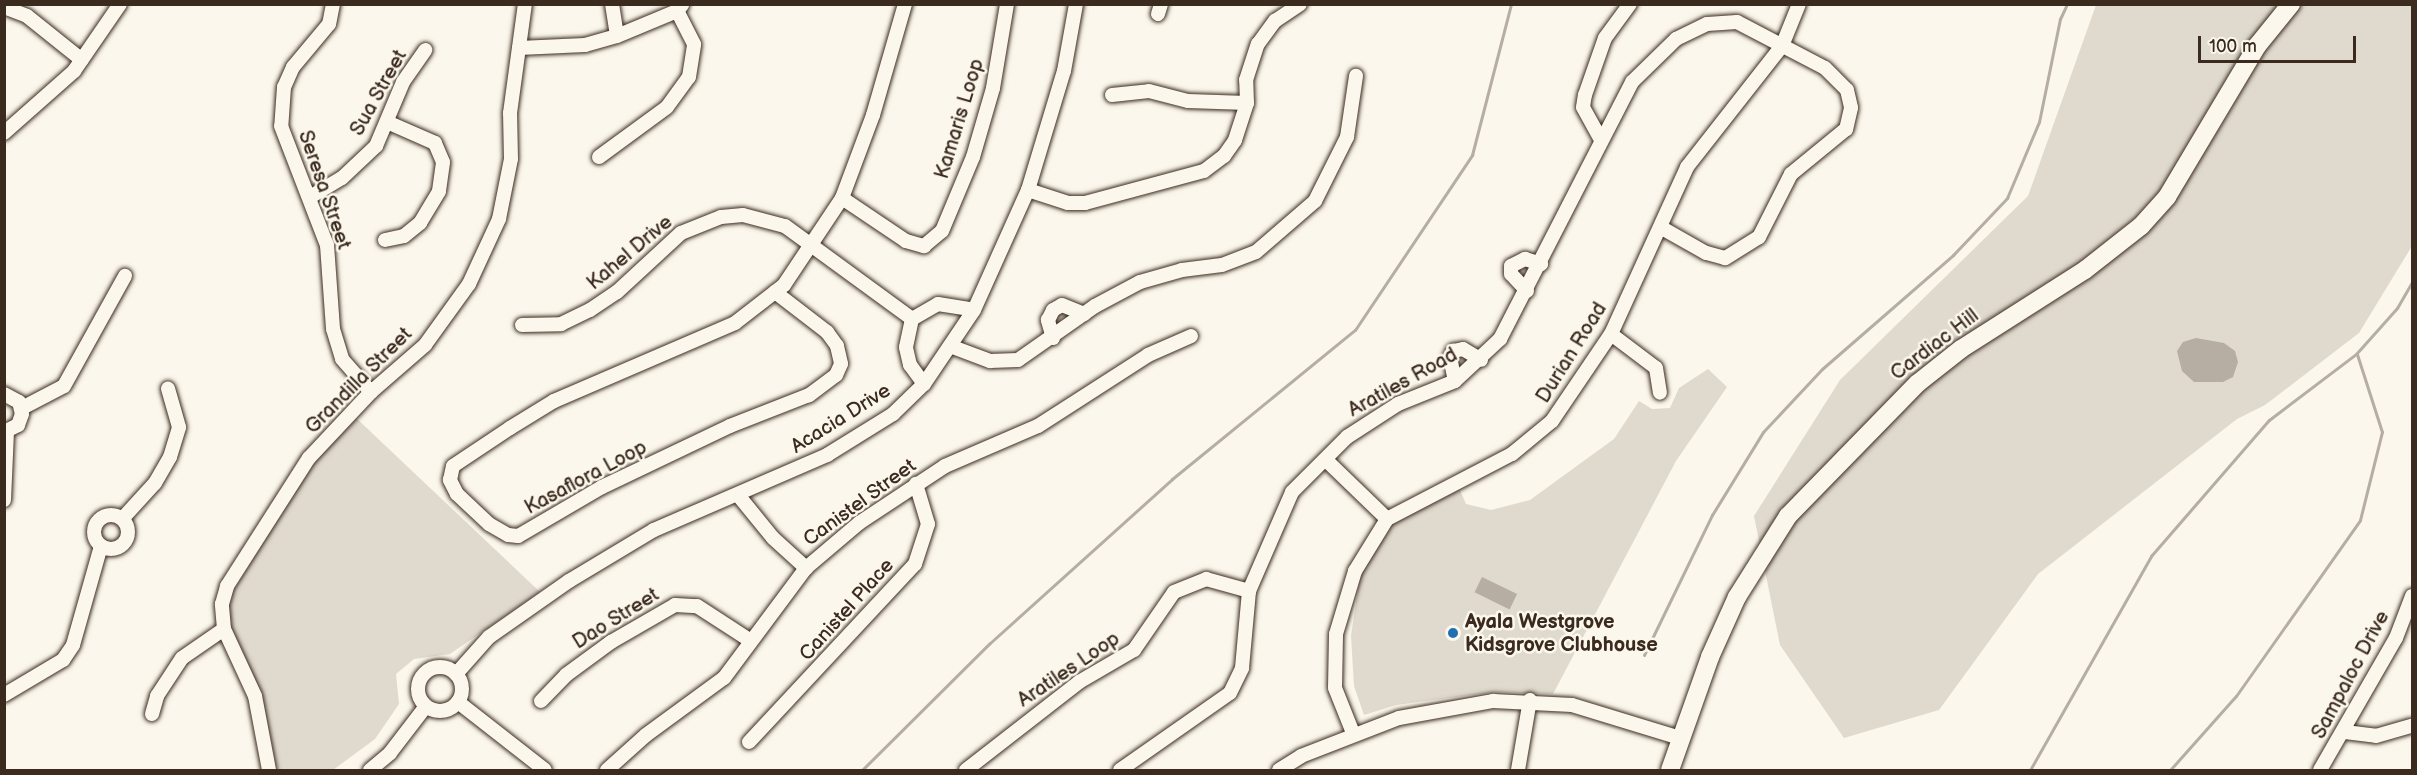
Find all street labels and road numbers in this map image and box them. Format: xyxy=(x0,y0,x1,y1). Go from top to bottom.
street label: Sua Street xyxy=(346,46,412,140)
street label: Kamaris Loop xyxy=(930,56,990,182)
street label: Seresa Street xyxy=(292,127,356,253)
street label: Kahel Drive xyxy=(583,210,677,296)
street label: Durian Road xyxy=(1532,298,1612,408)
street label: Cardiac Hill xyxy=(1886,304,1984,386)
street label: Grandilla Street xyxy=(301,323,417,439)
street label: Aratiles Road xyxy=(1344,343,1462,423)
street label: Acacia Drive xyxy=(787,379,895,459)
street label: Kasaflora Loop xyxy=(521,436,651,520)
street label: Canistel Street xyxy=(799,454,921,552)
street label: Canistel Place xyxy=(795,554,899,666)
street label: Dao Street xyxy=(568,583,664,655)
street label: Sampaloc Drive xyxy=(2307,607,2395,743)
street label: Aratiles Loop xyxy=(1013,627,1125,713)

